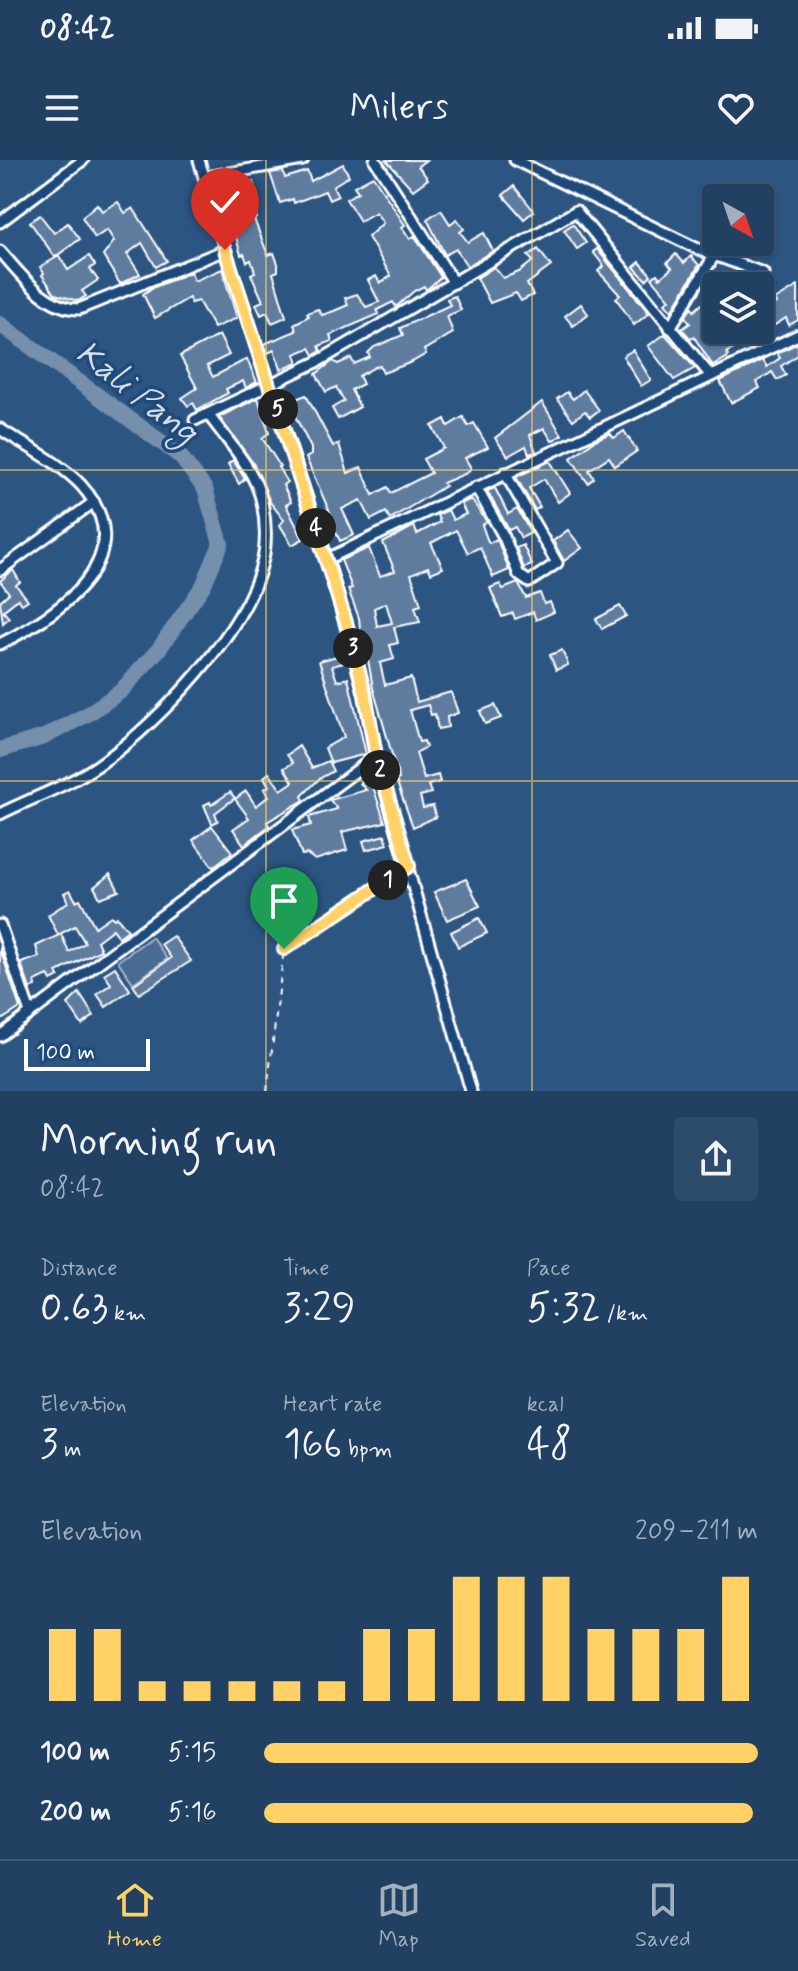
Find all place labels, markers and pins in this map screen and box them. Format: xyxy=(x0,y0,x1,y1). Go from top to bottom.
pin xyxy=(191,168,259,250)
pin: 5 xyxy=(258,389,298,429)
pin: 4 xyxy=(296,508,336,548)
pin: 3 xyxy=(333,628,373,668)
pin: 2 xyxy=(360,750,400,790)
pin: 1 xyxy=(368,860,408,900)
pin xyxy=(250,867,318,949)

